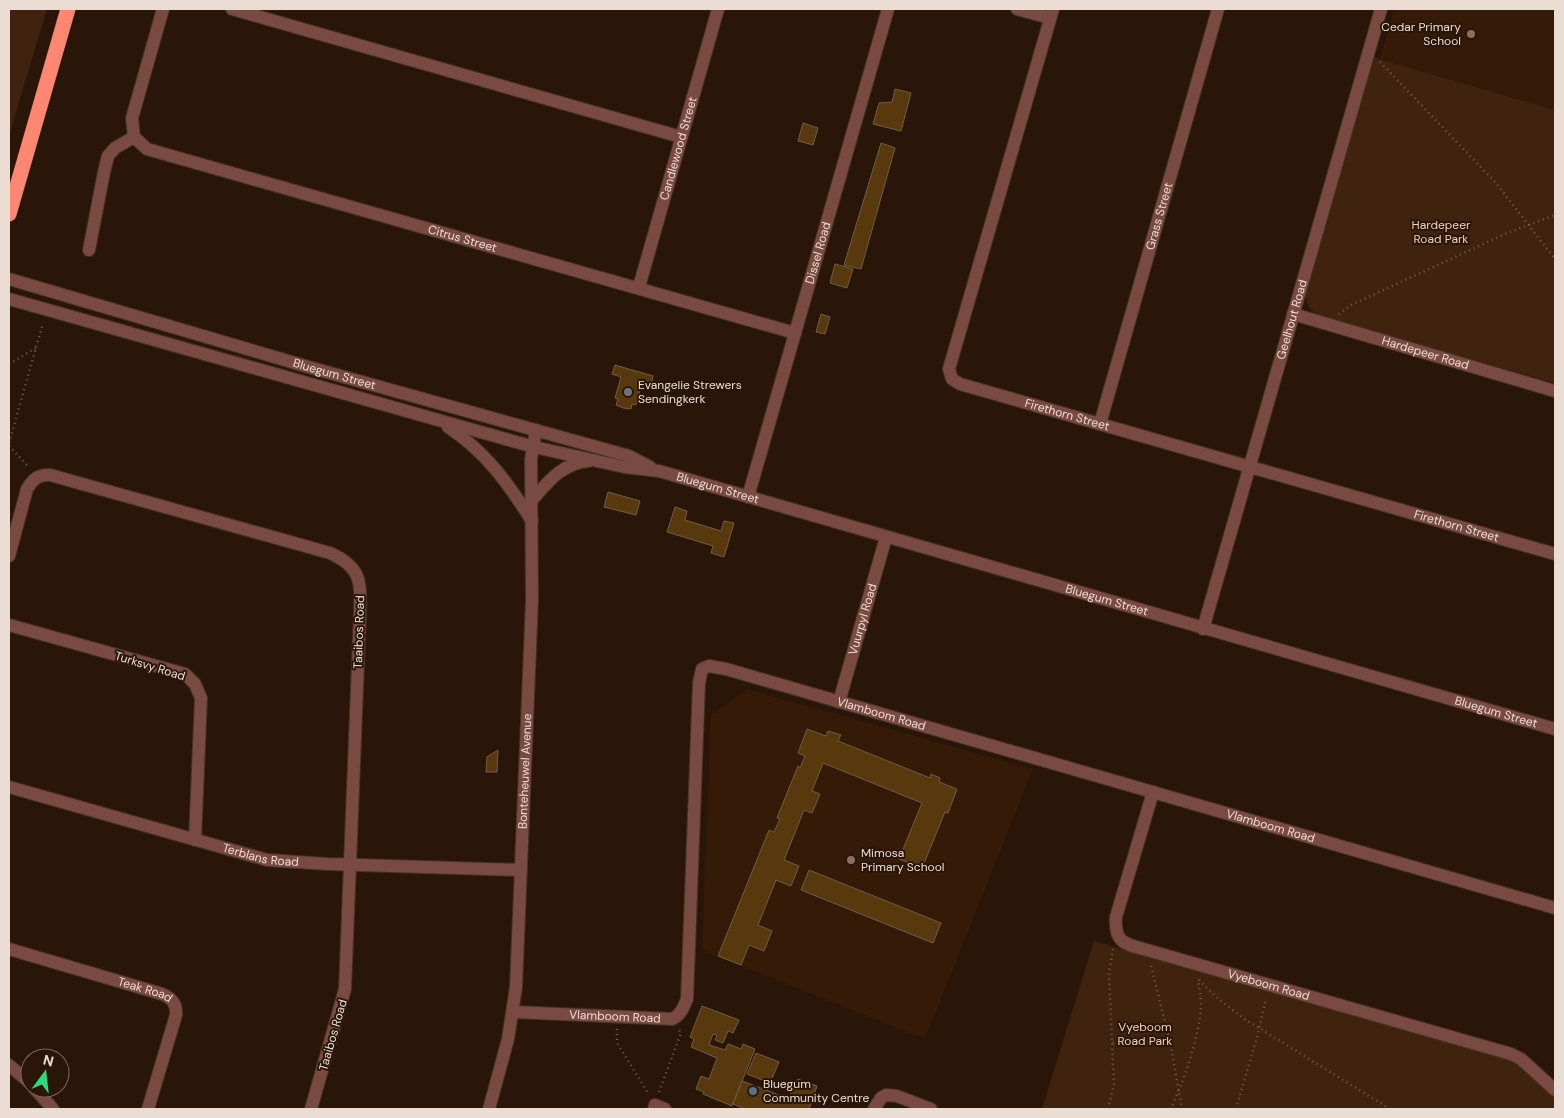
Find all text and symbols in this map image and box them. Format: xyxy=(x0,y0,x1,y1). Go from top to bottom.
place label: Cedar Primary School xyxy=(1381,19,1461,49)
marker: Cedar Primary School xyxy=(1465,28,1477,40)
street label: Candlewood Street xyxy=(656,95,701,202)
street label: Grass Street xyxy=(1142,180,1176,252)
park label: Hardepeer Road Park xyxy=(1412,217,1471,247)
street label: Dissel Road xyxy=(802,220,835,286)
street label: Citrus Street xyxy=(426,221,499,256)
street label: Geelhout Road xyxy=(1273,278,1311,361)
street label: Hardepeer Road xyxy=(1380,333,1471,373)
street label: Bluegum Street xyxy=(291,355,378,393)
place label: Evangelie Strewers Sendingkerk xyxy=(638,377,742,407)
marker: Evangelie Strewers Sendingkerk xyxy=(622,386,634,398)
street label: Firethorn Street xyxy=(1023,395,1112,434)
street label: Bluegum Street xyxy=(675,468,761,507)
street label: Firethorn Street xyxy=(1412,506,1501,546)
street label: Bluegum Street xyxy=(1064,581,1150,620)
street label: Vuurpyl Road xyxy=(845,582,880,657)
street label: Taaibos Road xyxy=(350,595,368,669)
street label: Turksvy Road xyxy=(113,648,187,684)
street label: Vlamboom Road xyxy=(835,693,928,734)
street label: Bluegum Street xyxy=(1453,693,1540,732)
street label: Bonteheuwel Avenue xyxy=(515,713,535,829)
street label: Vlamboom Road xyxy=(1224,806,1317,846)
street label: Terblans Road xyxy=(221,840,299,870)
place label: Mimosa Primary School xyxy=(861,845,944,875)
marker: Mimosa Primary School xyxy=(845,854,857,866)
street label: Vyeboom Road xyxy=(1226,965,1312,1004)
street label: Teak Road xyxy=(116,973,176,1006)
street label: Taaibos Road xyxy=(315,997,351,1073)
street label: Vlamboom Road xyxy=(569,1006,661,1026)
park label: Vyeboom Road Park xyxy=(1118,1019,1172,1049)
north arrow xyxy=(20,1048,70,1098)
text: N xyxy=(41,1050,56,1070)
place label: Bluegum Community Centre xyxy=(763,1076,870,1106)
marker: Bluegum Community Centre xyxy=(747,1085,759,1097)

